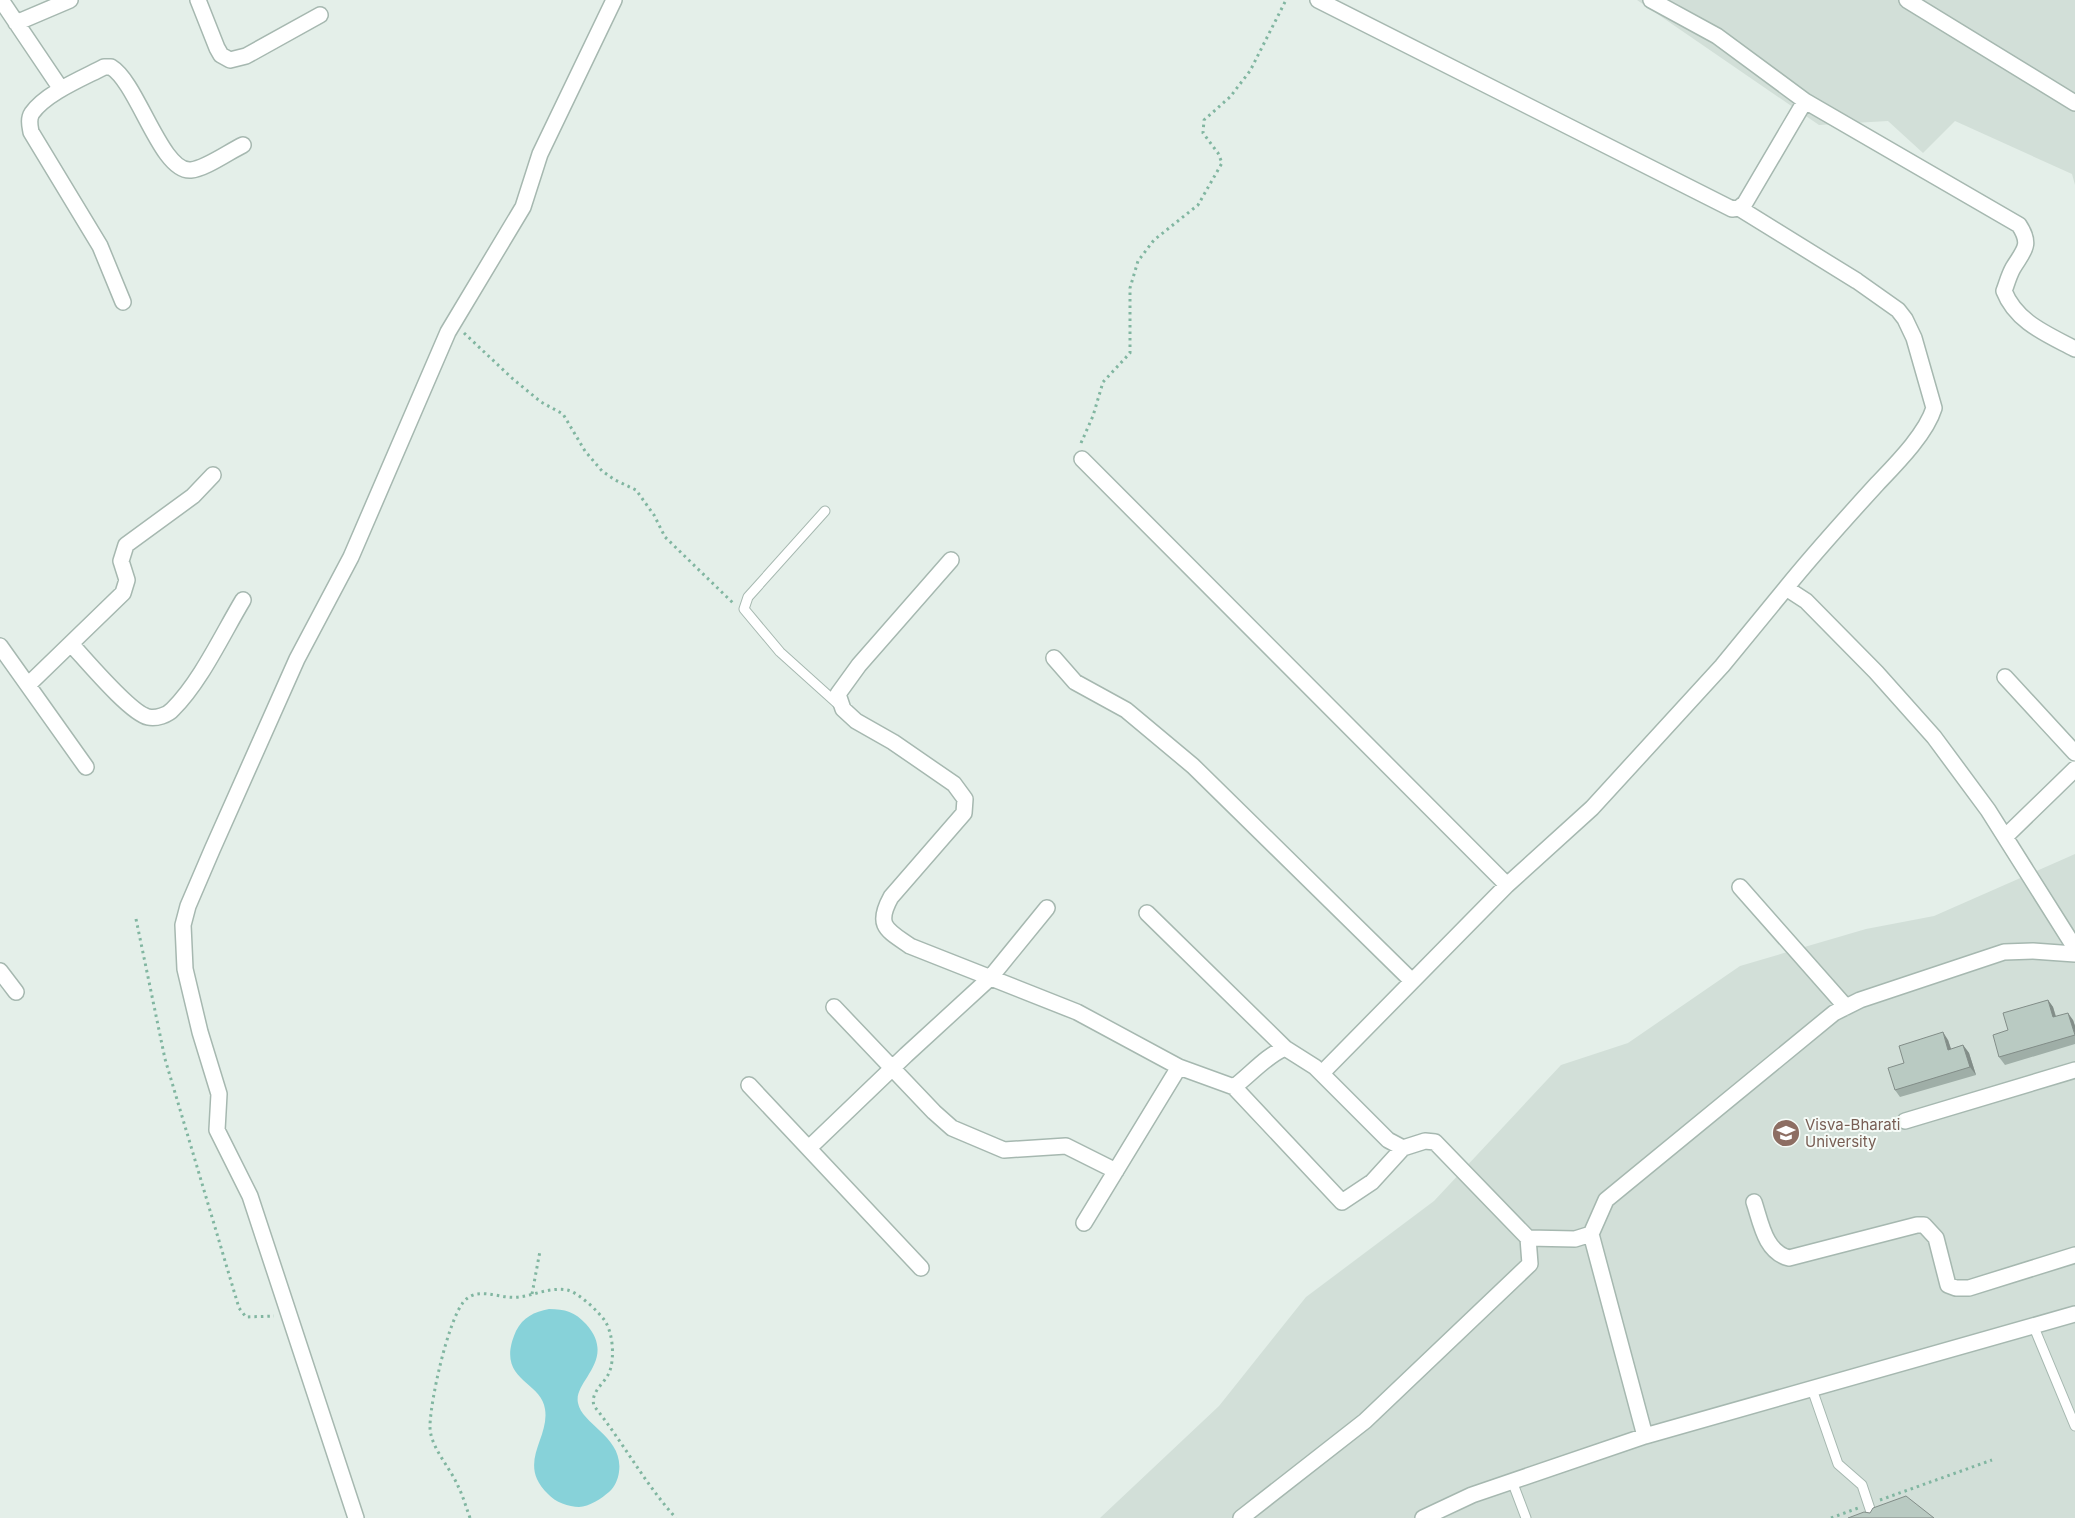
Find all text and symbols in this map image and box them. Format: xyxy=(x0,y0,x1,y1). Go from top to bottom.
place label: Visva-Bharati University xyxy=(1805,1115,1900,1151)
school or university icon: Visva-Bharati University xyxy=(1771,1118,1801,1148)

